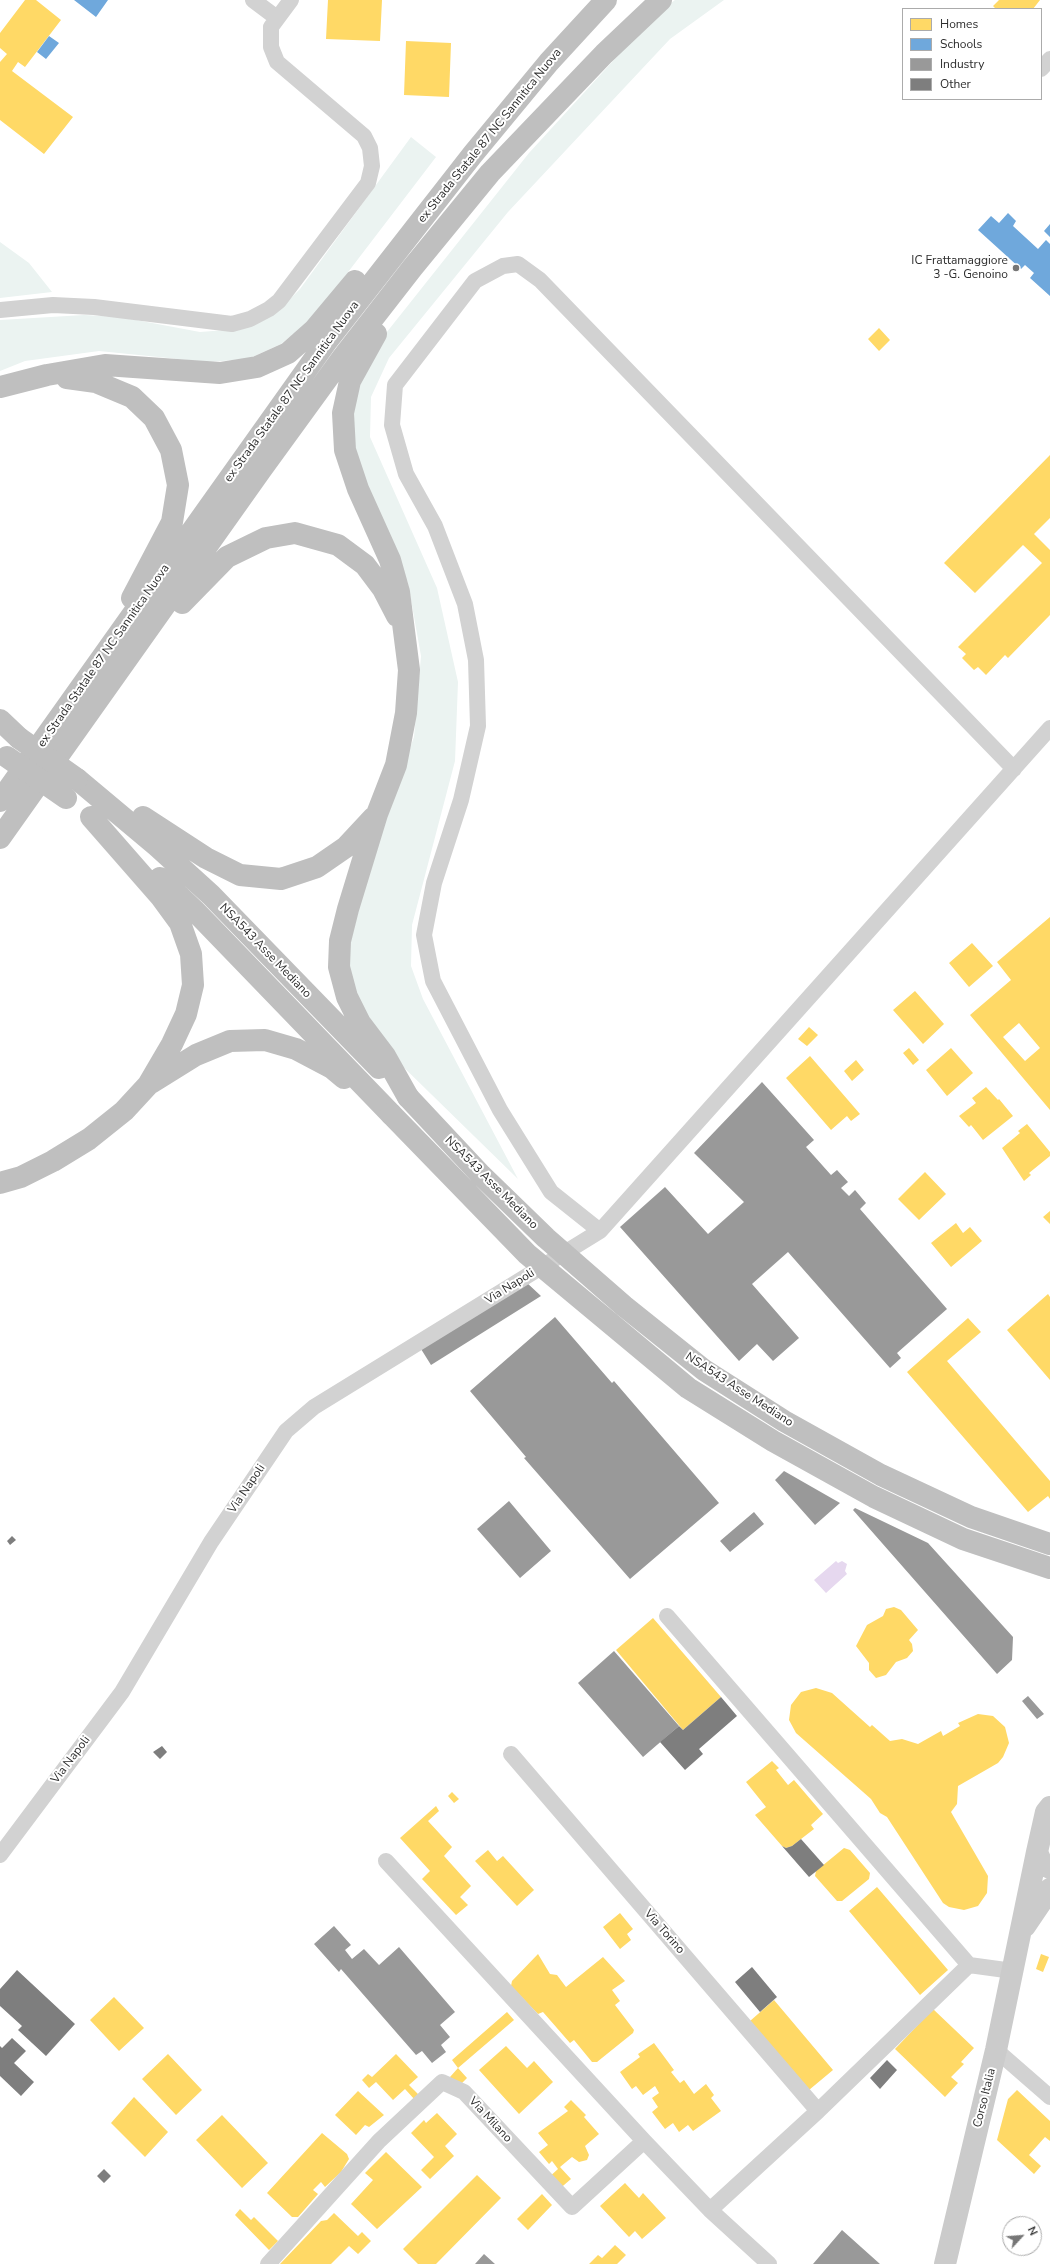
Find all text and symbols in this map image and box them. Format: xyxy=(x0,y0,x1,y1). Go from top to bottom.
legend xyxy=(902,8,1042,100)
text: Homes xyxy=(940,16,978,32)
text: Schools xyxy=(940,36,982,52)
street label: ex Strada Statale 87 NC Sannitica Nuova xyxy=(415,46,565,226)
text: Industry xyxy=(940,56,984,72)
text: Other xyxy=(940,76,971,92)
place label: IC Frattamaggiore 3 -G. Genoino xyxy=(911,254,1008,282)
marker: IC Frattamaggiore 3 -G. Genoino xyxy=(1011,263,1021,273)
street label: ex Strada Statale 87 NC Sannitica Nuova xyxy=(222,299,362,485)
street label: ex Strada Statale 87 NC Sannitica Nuova xyxy=(35,562,173,750)
street label: NSA543 Asse Mediano xyxy=(216,901,314,1001)
street label: NSA543 Asse Mediano xyxy=(441,1133,541,1233)
street label: Via Napoli xyxy=(483,1266,537,1308)
street label: NSA543 Asse Mediano xyxy=(682,1350,796,1430)
street label: Via Napoli xyxy=(225,1462,269,1516)
street label: Via Napoli xyxy=(48,1733,94,1787)
street label: Via Torino xyxy=(641,1907,687,1957)
street label: Corso Italia xyxy=(971,2067,999,2129)
street label: Via Milano xyxy=(465,2094,515,2146)
north arrow xyxy=(1002,2216,1042,2256)
text: N xyxy=(1024,2224,1041,2238)

